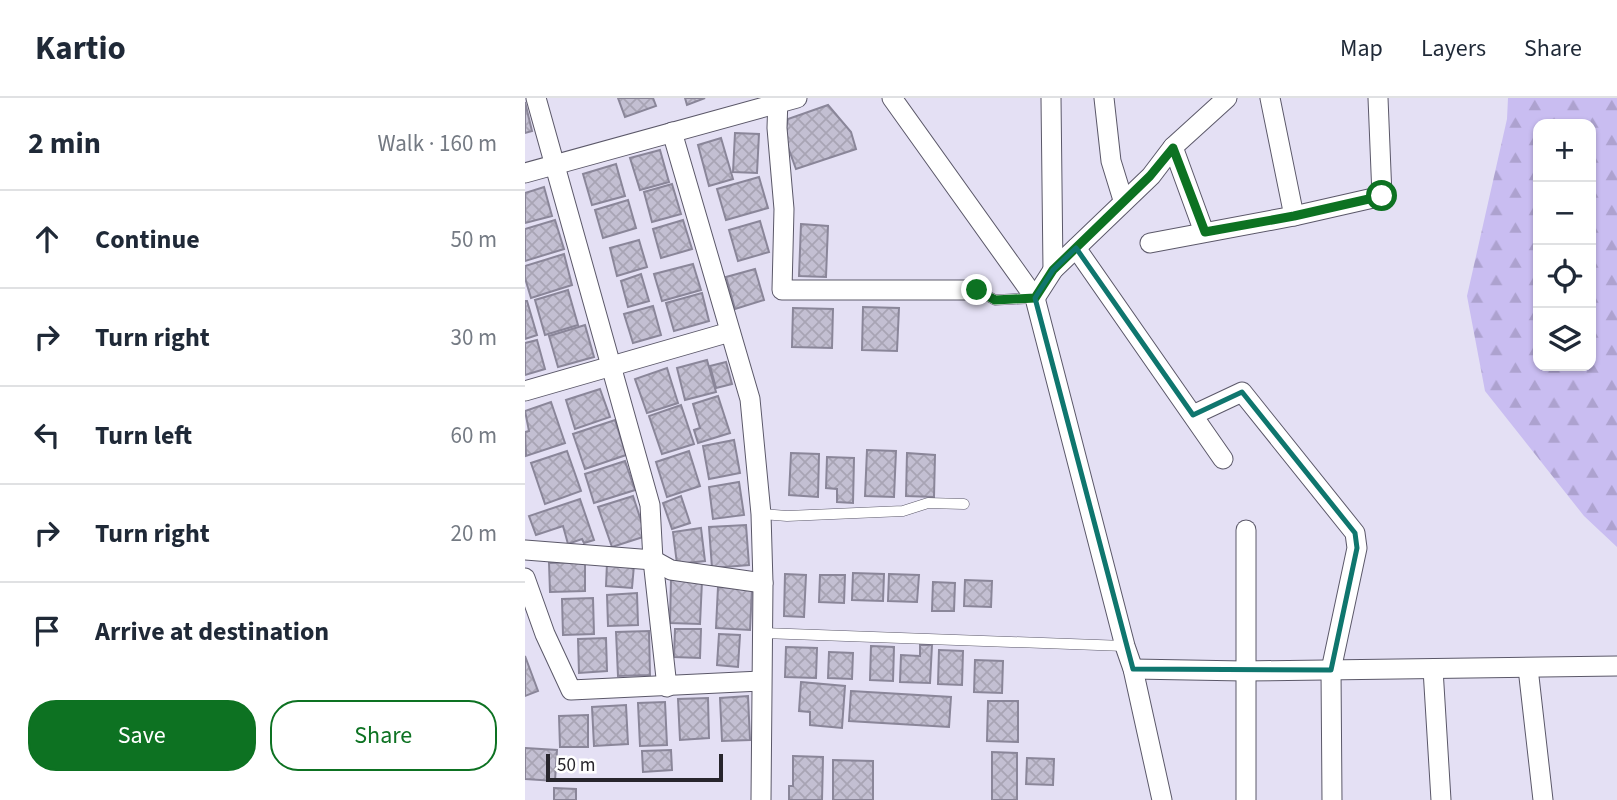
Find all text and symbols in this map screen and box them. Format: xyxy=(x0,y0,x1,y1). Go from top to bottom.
text: Kartio xyxy=(35,25,126,72)
text: Map xyxy=(1340,31,1383,66)
text: Layers xyxy=(1421,31,1486,66)
text: Share xyxy=(1524,31,1582,66)
map controls xyxy=(1533,119,1596,371)
button: + xyxy=(1533,119,1596,182)
text: 2 min xyxy=(28,122,101,165)
text: Walk · 160 m xyxy=(378,127,497,160)
route start xyxy=(1366,180,1397,211)
button: − xyxy=(1533,182,1596,245)
icon: ahead xyxy=(28,220,66,258)
text: Continue xyxy=(95,221,200,258)
text: 50 m xyxy=(450,223,497,256)
button: locate xyxy=(1533,245,1596,308)
route end xyxy=(961,274,992,305)
button: layers xyxy=(1533,308,1596,371)
icon: right xyxy=(28,318,66,356)
text: Turn right xyxy=(95,319,210,356)
text: 30 m xyxy=(450,321,497,354)
icon: left xyxy=(28,416,66,454)
text: Turn left xyxy=(95,417,192,454)
text: 60 m xyxy=(450,419,497,452)
icon: right xyxy=(28,514,66,552)
text: Turn right xyxy=(95,515,210,552)
text: 20 m xyxy=(450,517,497,550)
icon: arrive xyxy=(28,612,66,650)
text: Arrive at destination xyxy=(95,613,329,650)
button: Save xyxy=(28,700,256,771)
button: Share xyxy=(270,700,497,771)
scale bar xyxy=(546,751,723,783)
text: 50 m xyxy=(557,752,595,779)

